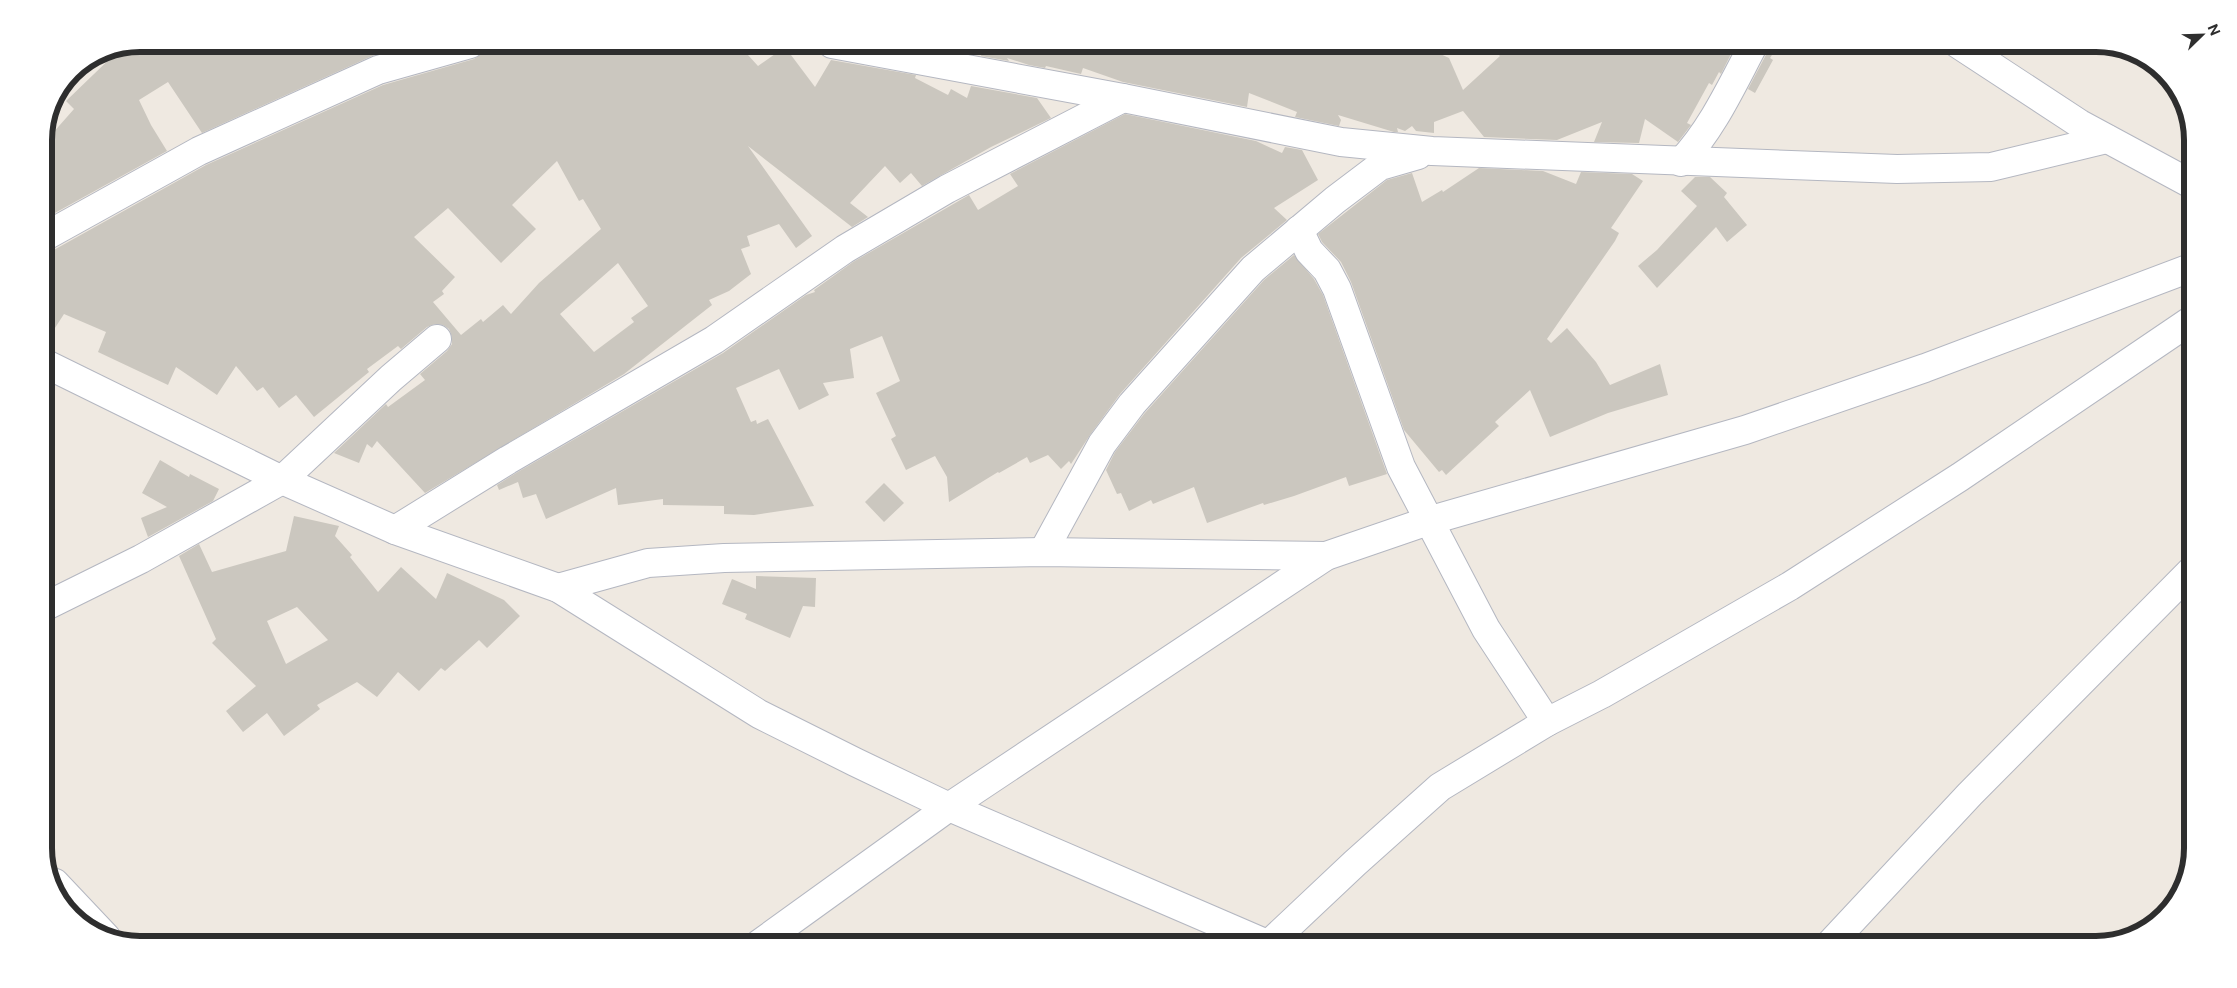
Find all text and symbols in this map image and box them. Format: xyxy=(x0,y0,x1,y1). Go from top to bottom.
north arrow xyxy=(2177,10,2227,60)
text: N xyxy=(2204,22,2223,38)

